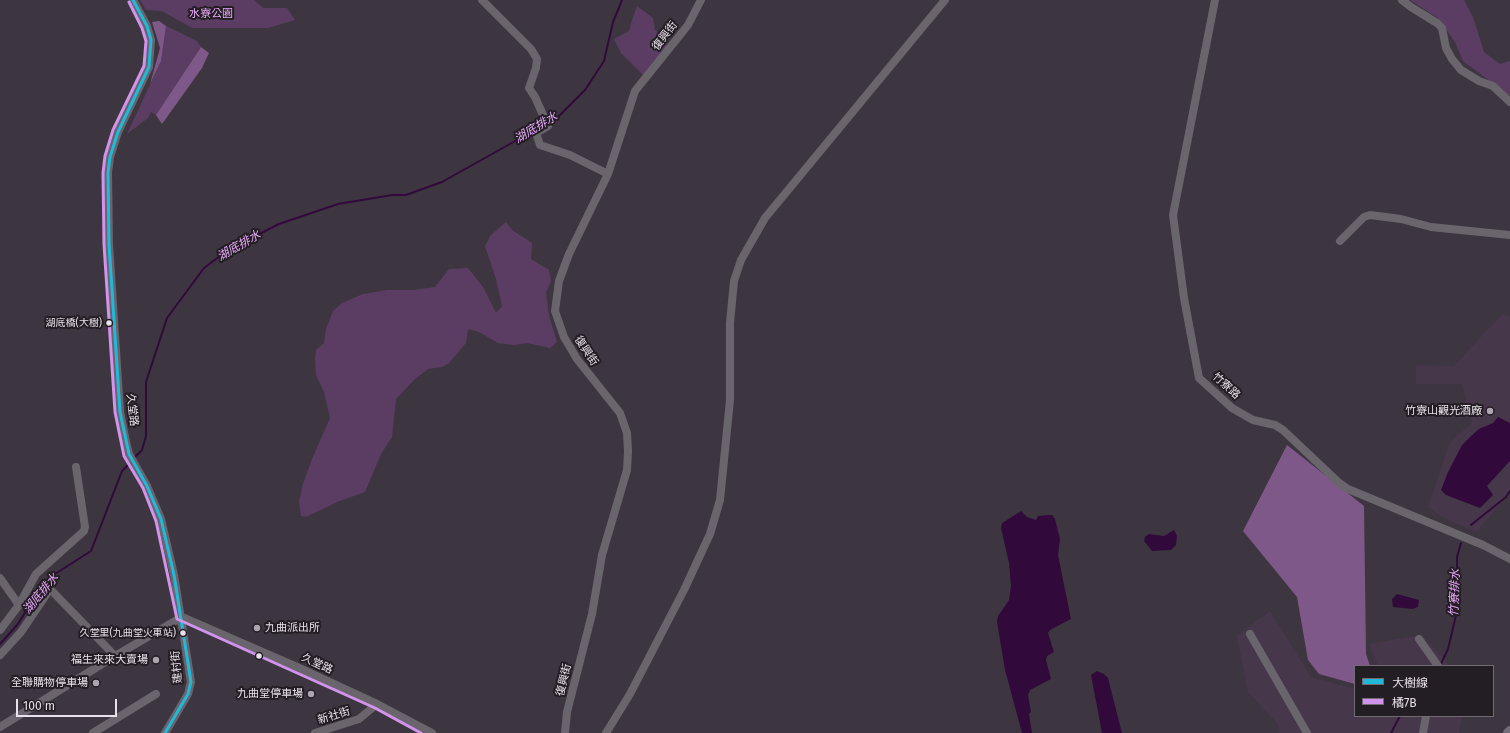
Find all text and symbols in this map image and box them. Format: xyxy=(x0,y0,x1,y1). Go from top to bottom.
park label: 水寮公園 xyxy=(189,7,233,21)
street label: 復興街 xyxy=(650,19,680,53)
water label: 湖底排水 xyxy=(512,109,560,147)
water label: 湖底排水 xyxy=(215,228,263,264)
place label: 湖底橋(大樹) xyxy=(46,317,102,329)
marker: 湖底橋(大樹) xyxy=(104,318,114,328)
street label: 復興街 xyxy=(571,334,601,368)
street label: 竹寮路 xyxy=(1209,370,1243,402)
street label: 久堂路 xyxy=(123,393,141,427)
place label: 竹寮山觀光酒廠 xyxy=(1405,404,1482,418)
marker: 竹寮山觀光酒廠 xyxy=(1485,406,1495,416)
water label: 竹寮排水 xyxy=(1447,569,1463,617)
water label: 湖底排水 xyxy=(20,571,62,617)
place label: 九曲派出所 xyxy=(265,621,320,635)
marker: 九曲派出所 xyxy=(252,623,262,633)
place label: 久堂里(九曲堂火車站) xyxy=(80,627,176,639)
marker: 久堂里(九曲堂火車站) xyxy=(178,628,188,638)
street label: 建村街 xyxy=(169,650,185,684)
unlabelled marker xyxy=(254,651,264,661)
street label: 久堂路 xyxy=(299,651,335,677)
place label: 福生來來大賣場 xyxy=(71,653,148,667)
marker: 福生來來大賣場 xyxy=(151,655,161,665)
street label: 復興街 xyxy=(554,662,574,698)
legend xyxy=(1354,665,1494,717)
place label: 全聯購物停車場 xyxy=(11,676,88,690)
text: 大樹線 xyxy=(1392,676,1428,690)
marker: 全聯購物停車場 xyxy=(91,678,101,688)
place label: 九曲堂停車場 xyxy=(237,687,303,701)
marker: 九曲堂停車場 xyxy=(306,689,316,699)
scale bar xyxy=(18,691,119,717)
text: 橘7B xyxy=(1392,696,1417,710)
text: 100 m xyxy=(23,699,55,713)
street label: 新社街 xyxy=(316,705,352,727)

